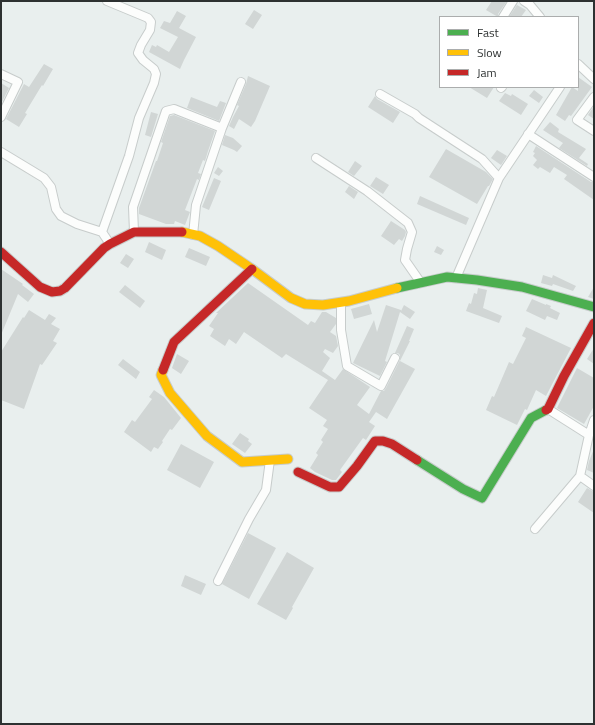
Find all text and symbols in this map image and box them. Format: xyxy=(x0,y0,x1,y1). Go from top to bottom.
legend xyxy=(439,16,579,88)
text: Fast xyxy=(477,23,499,42)
text: Slow xyxy=(477,43,502,62)
text: Jam xyxy=(477,63,497,82)

